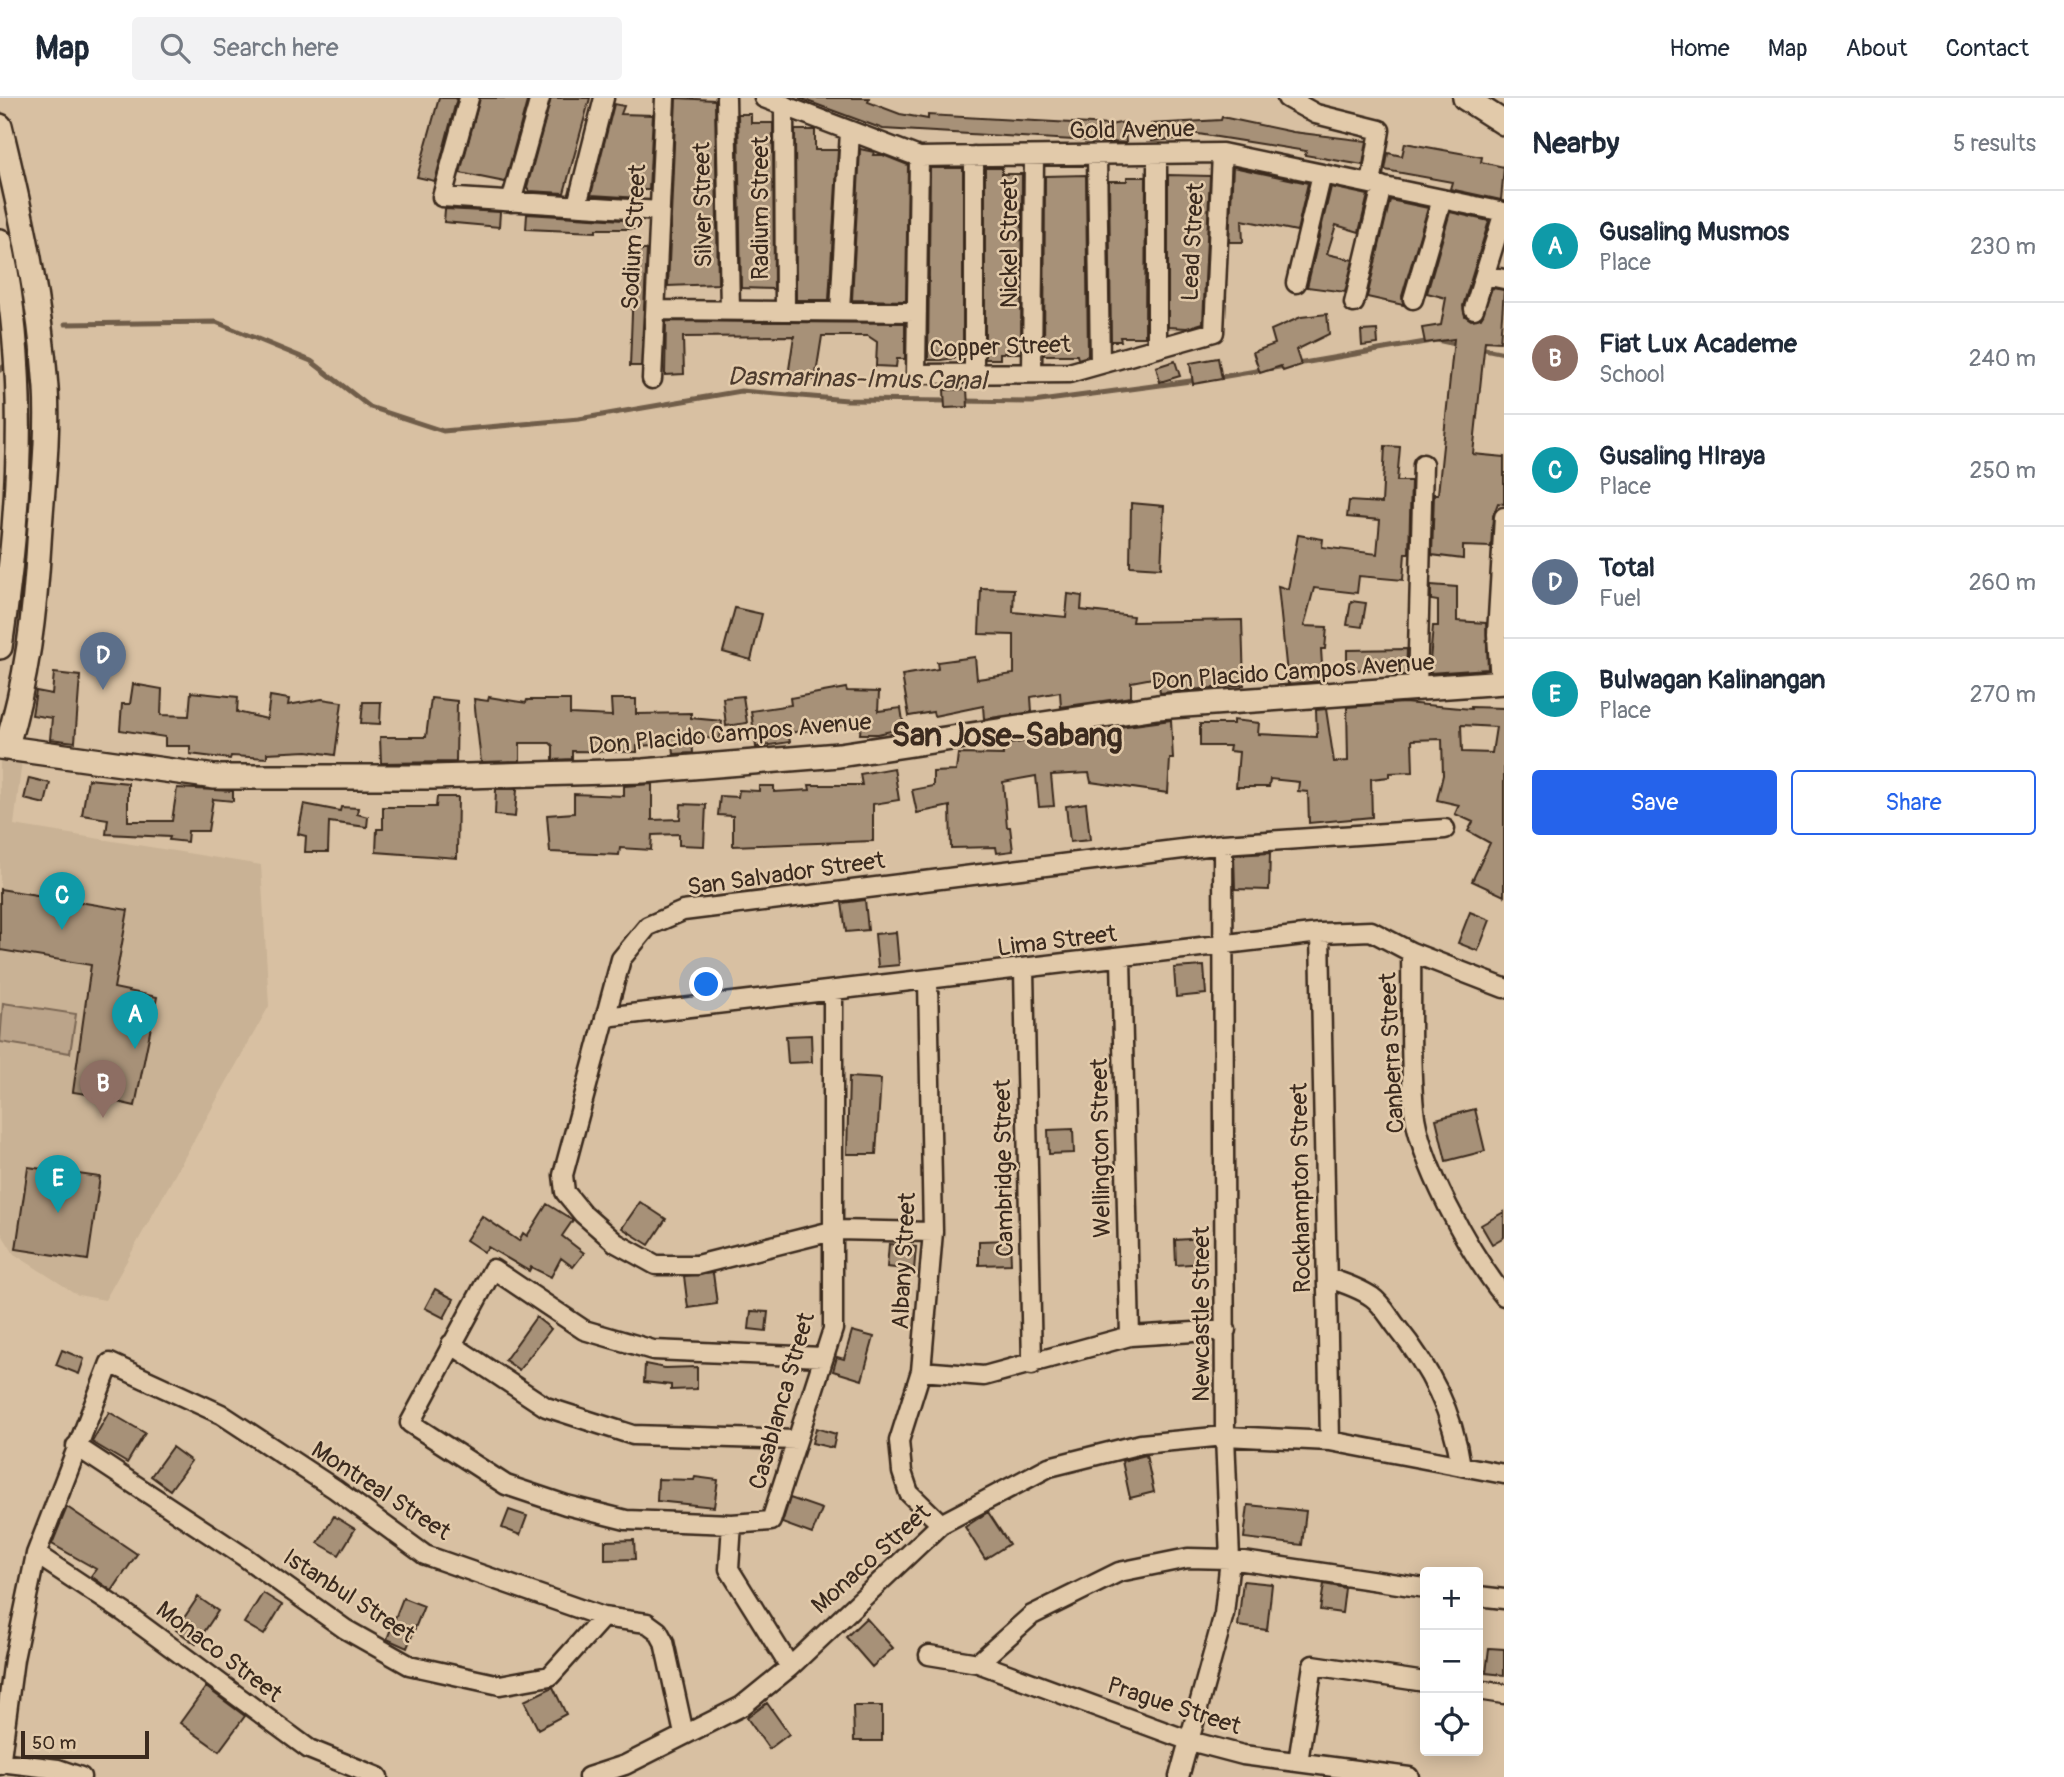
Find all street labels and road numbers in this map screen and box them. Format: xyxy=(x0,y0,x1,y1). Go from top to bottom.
street label: Gold Avenue xyxy=(1069,114,1195,146)
street label: Radium Street xyxy=(746,136,775,280)
street label: Silver Street xyxy=(687,142,719,268)
street label: Sodium Street xyxy=(616,163,652,311)
street label: Nickel Street xyxy=(995,177,1024,308)
street label: Lead Street xyxy=(1175,182,1211,302)
street label: Copper Street xyxy=(929,330,1071,364)
street label: Don Placido Campos Avenue xyxy=(1151,648,1436,696)
street label: Don Placido Campos Avenue xyxy=(587,707,873,761)
street label: San Salvador Street xyxy=(685,846,887,902)
street label: Lima Street xyxy=(996,919,1119,963)
street label: Canberra Street xyxy=(1373,972,1411,1134)
street label: Wellington Street xyxy=(1085,1058,1117,1238)
street label: Cambridge Street xyxy=(988,1079,1020,1257)
street label: Rockhampton Street xyxy=(1285,1082,1317,1293)
street label: Albany Street xyxy=(886,1191,922,1330)
street label: Newcastle Street xyxy=(1187,1226,1216,1402)
street label: Casablanca Street xyxy=(743,1309,821,1493)
street label: Montreal Street xyxy=(306,1435,456,1547)
street label: Monaco Street xyxy=(806,1498,937,1620)
street label: Istanbul Street xyxy=(278,1543,421,1649)
street label: Monaco Street xyxy=(150,1595,288,1709)
street label: Prague Street xyxy=(1104,1671,1245,1741)

